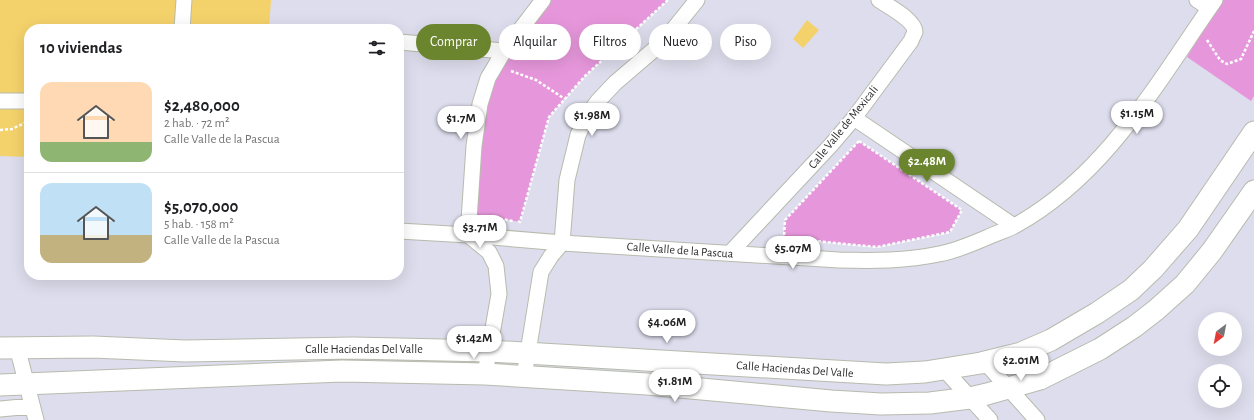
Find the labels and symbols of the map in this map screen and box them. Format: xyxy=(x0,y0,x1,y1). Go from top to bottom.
street label: Calle Valle de Mexicali xyxy=(806,83,880,171)
pin: $1.15M xyxy=(1104,101,1170,135)
pin: $1.98M xyxy=(559,103,625,137)
pin: $1.7M xyxy=(433,106,489,140)
pin: $2.48M xyxy=(894,149,960,183)
pin: $3.71M xyxy=(447,215,513,249)
pin: $5.07M xyxy=(760,236,826,270)
street label: Calle Valle de la Pascua xyxy=(626,240,734,260)
pin: $4.06M xyxy=(634,310,700,344)
north arrow xyxy=(1198,312,1242,356)
pin: $1.42M xyxy=(441,326,507,360)
street label: Calle Haciendas Del Valle xyxy=(305,343,423,355)
pin: $2.01M xyxy=(988,348,1054,382)
street label: Calle Haciendas Del Valle xyxy=(736,359,854,379)
pin: $1.81M xyxy=(642,369,708,403)

